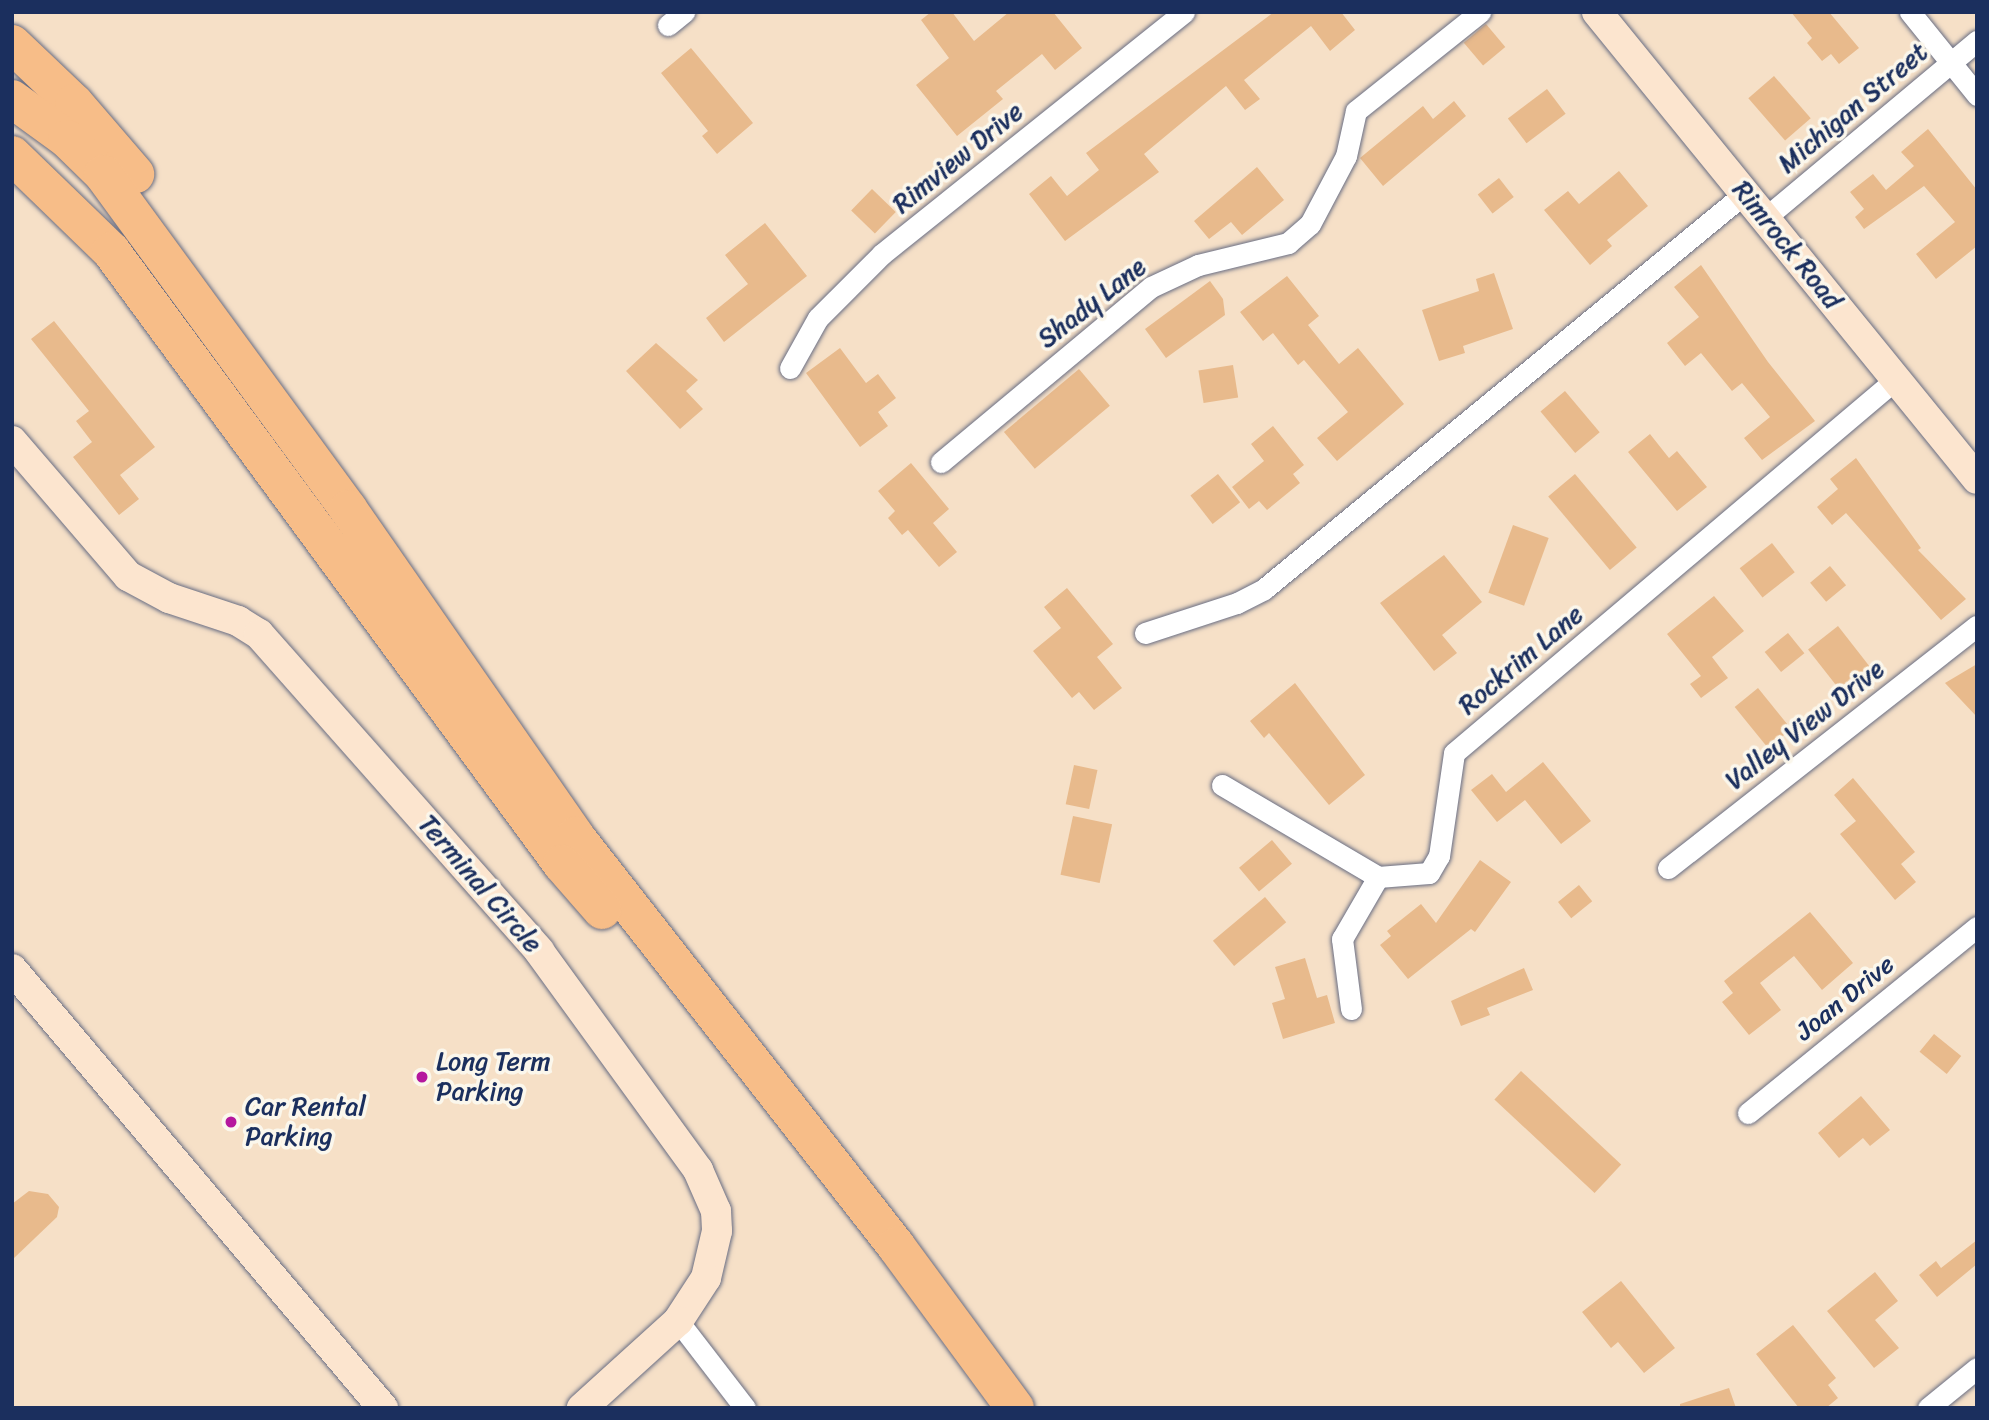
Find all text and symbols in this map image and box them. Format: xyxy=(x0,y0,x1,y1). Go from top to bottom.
street label: Michigan Street xyxy=(1772,37,1934,179)
street label: Rimview Drive xyxy=(887,96,1029,220)
street label: Rimrock Road xyxy=(1726,175,1848,315)
street label: Shady Lane xyxy=(1031,251,1153,355)
street label: Rockrim Lane xyxy=(1452,599,1590,721)
street label: Valley View Drive xyxy=(1719,653,1891,797)
street label: Terminal Circle xyxy=(412,809,548,959)
street label: Joan Drive xyxy=(1789,949,1901,1047)
place label: Long Term Parking xyxy=(436,1046,551,1108)
marker: Long Term Parking xyxy=(414,1069,430,1085)
place label: Car Rental Parking xyxy=(245,1091,367,1152)
marker: Car Rental Parking xyxy=(223,1114,239,1130)

